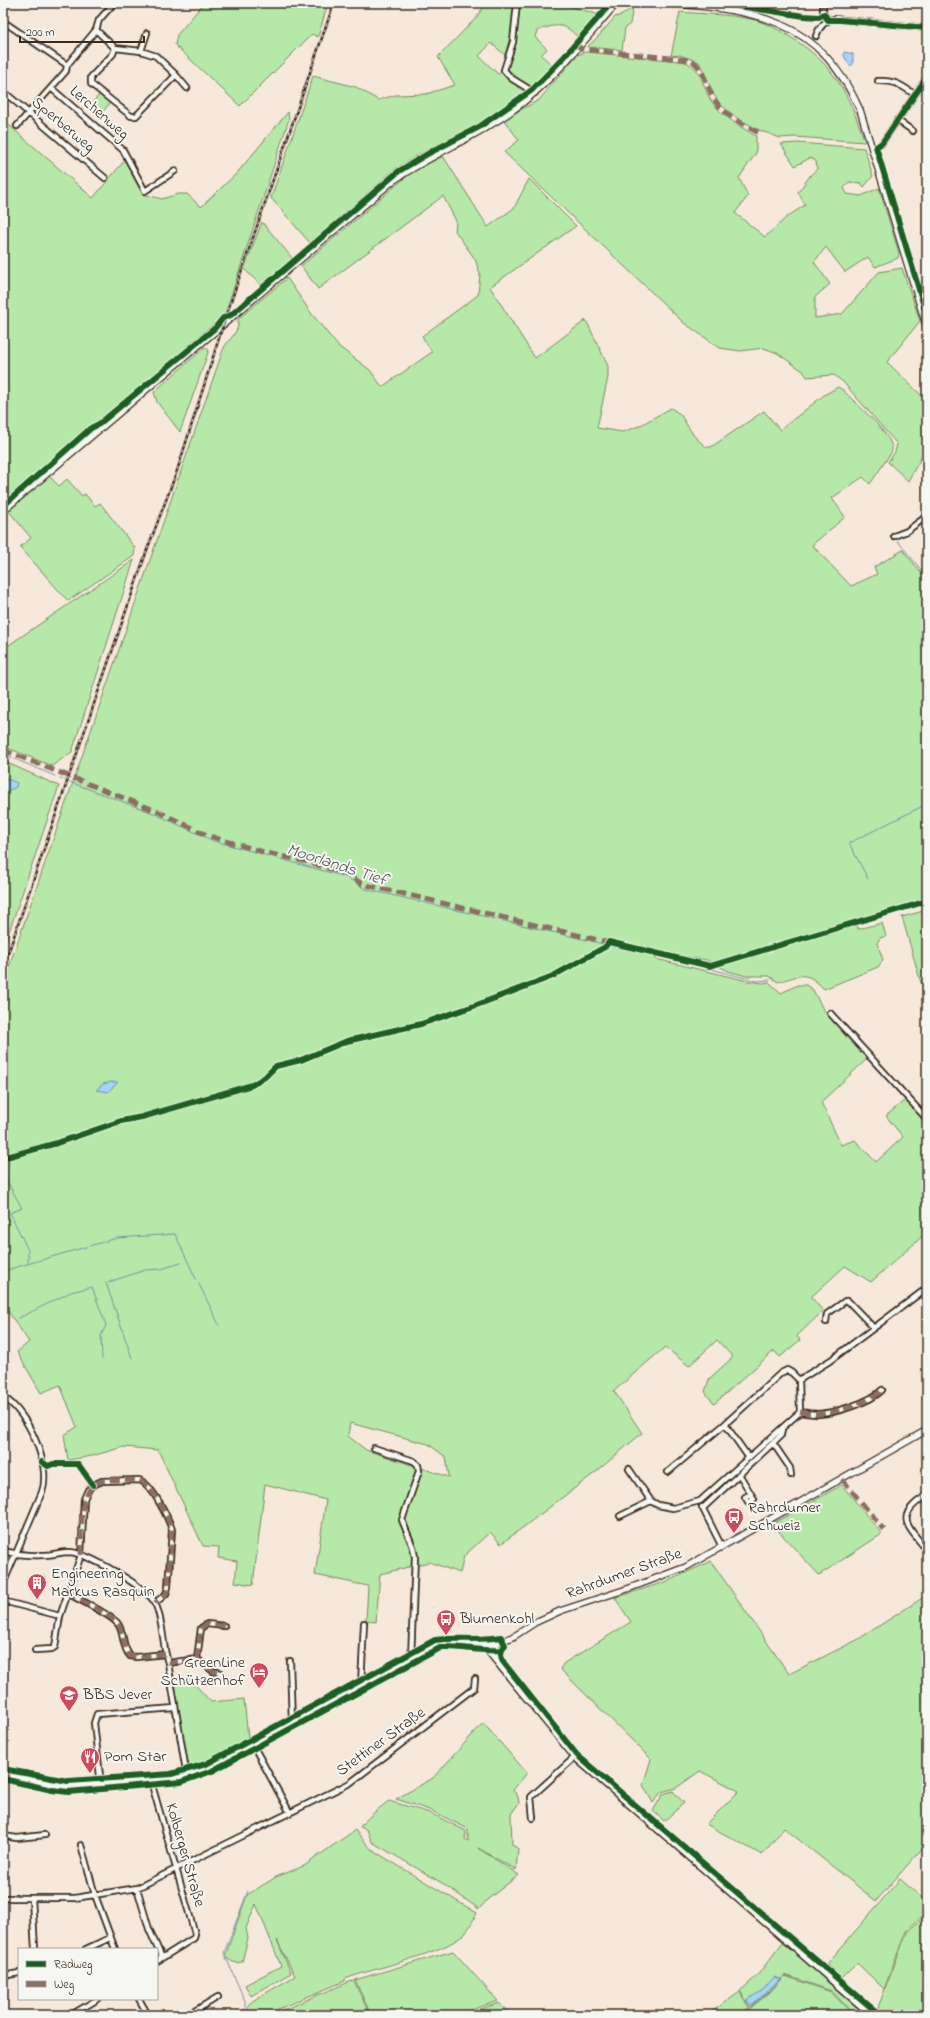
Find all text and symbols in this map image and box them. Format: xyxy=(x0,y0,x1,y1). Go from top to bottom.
scale bar xyxy=(20,18,144,44)
text: 200 m xyxy=(26,24,55,42)
street label: Lerchenweg xyxy=(64,80,134,146)
street label: Sperberweg xyxy=(26,91,100,159)
water label: Moorlands Tief xyxy=(283,837,393,894)
place label: Rahrdumer Schweiz xyxy=(748,1496,821,1538)
bus stop icon: Rahrdumer Schweiz xyxy=(723,1506,745,1534)
street label: Rahrdumer Straße xyxy=(563,1542,686,1606)
place label: Engineering Markus Rasquin xyxy=(51,1562,155,1604)
building icon: Engineering Markus Rasquin xyxy=(26,1572,48,1600)
place label: Blumenkohl xyxy=(459,1607,535,1631)
bus stop icon: Blumenkohl xyxy=(435,1608,457,1636)
place label: GreenLine Schützenhof xyxy=(160,1651,246,1693)
hotel icon: GreenLine Schützenhof xyxy=(248,1661,270,1689)
place label: BBS Jever xyxy=(82,1683,153,1707)
school or university icon: BBS Jever xyxy=(58,1684,80,1712)
street label: Stettiner Straße xyxy=(331,1701,431,1783)
place label: Pom Star xyxy=(104,1745,166,1769)
restaurant icon: Pom Star xyxy=(79,1746,101,1774)
street label: Kolberger Straße xyxy=(159,1800,212,1911)
legend xyxy=(18,1948,158,2000)
text: Radweg xyxy=(54,1956,93,1975)
text: Weg xyxy=(54,1976,74,1995)

